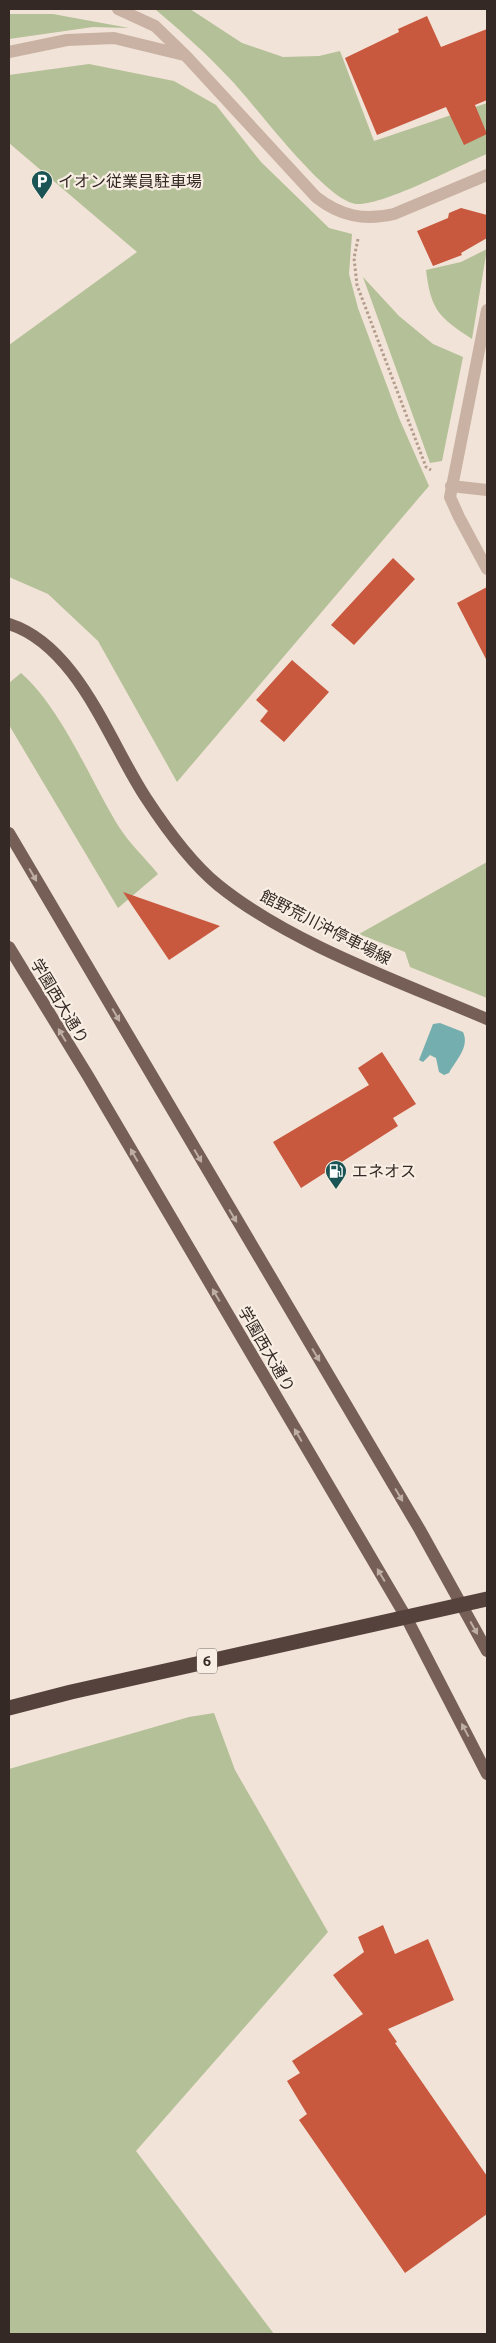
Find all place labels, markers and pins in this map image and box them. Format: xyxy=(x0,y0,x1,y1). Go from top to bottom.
parking icon: イオン従業員駐車場 xyxy=(30,169,54,200)
place label: イオン従業員駐車場 xyxy=(58,172,202,190)
fuel station icon: エネオス xyxy=(324,1159,348,1190)
place label: エネオス xyxy=(352,1162,416,1180)

